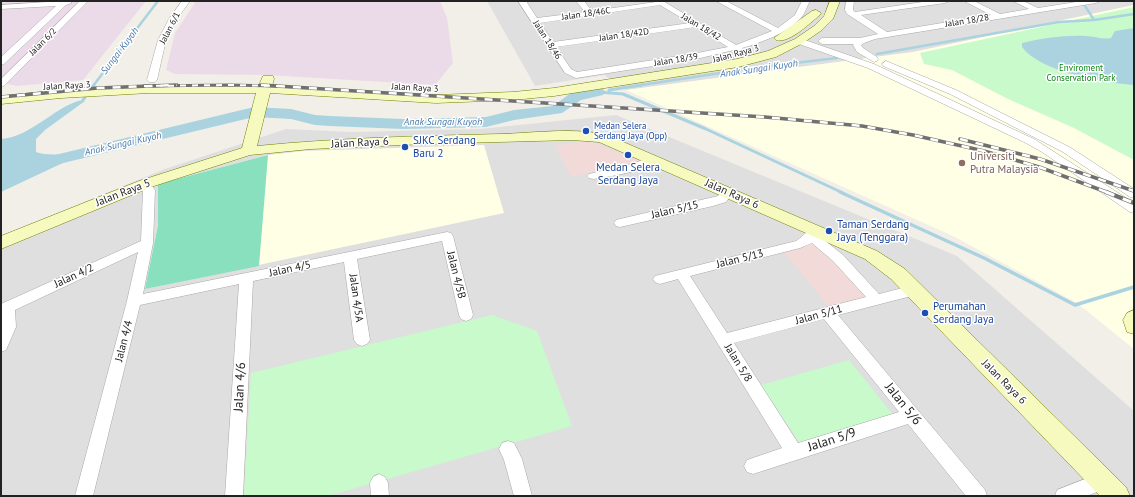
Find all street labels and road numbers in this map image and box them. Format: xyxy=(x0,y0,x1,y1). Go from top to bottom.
street label: Jalan 18/46C xyxy=(561,5,611,23)
street label: Jalan 6/1 xyxy=(157,10,183,46)
street label: Jalan 18/42 xyxy=(679,11,723,43)
street label: Jalan 18/28 xyxy=(944,12,990,30)
street label: Jalan 18/46 xyxy=(530,18,564,62)
street label: Jalan 6/2 xyxy=(27,26,59,58)
street label: Jalan 18/42D xyxy=(598,26,650,44)
street label: Jalan Raya 3 xyxy=(712,43,760,65)
street label: Jalan 18/39 xyxy=(653,51,699,69)
street label: Jalan Raya 3 xyxy=(43,79,91,93)
street label: Jalan Raya 3 xyxy=(391,81,439,95)
street label: Jalan Raya 6 xyxy=(331,135,389,151)
street label: Jalan Raya 6 xyxy=(703,176,761,212)
street label: Jalan Raya 5 xyxy=(94,177,152,209)
street label: Jalan 5/15 xyxy=(650,198,700,222)
street label: Jalan 5/13 xyxy=(715,247,765,271)
street label: Jalan 4/5B xyxy=(444,250,468,300)
street label: Jalan 4/5 xyxy=(268,258,312,280)
street label: Jalan 4/2 xyxy=(52,261,96,291)
street label: Jalan 4/5A xyxy=(346,273,366,323)
street label: Jalan 5/11 xyxy=(794,302,844,328)
street label: Jalan 4/4 xyxy=(112,319,136,363)
street label: Jalan 5/8 xyxy=(721,342,755,384)
street label: Jalan Raya 6 xyxy=(979,357,1029,407)
street label: Jalan 4/6 xyxy=(231,362,249,412)
street label: Jalan 5/6 xyxy=(881,380,925,428)
street label: Jalan 5/9 xyxy=(806,425,858,455)

